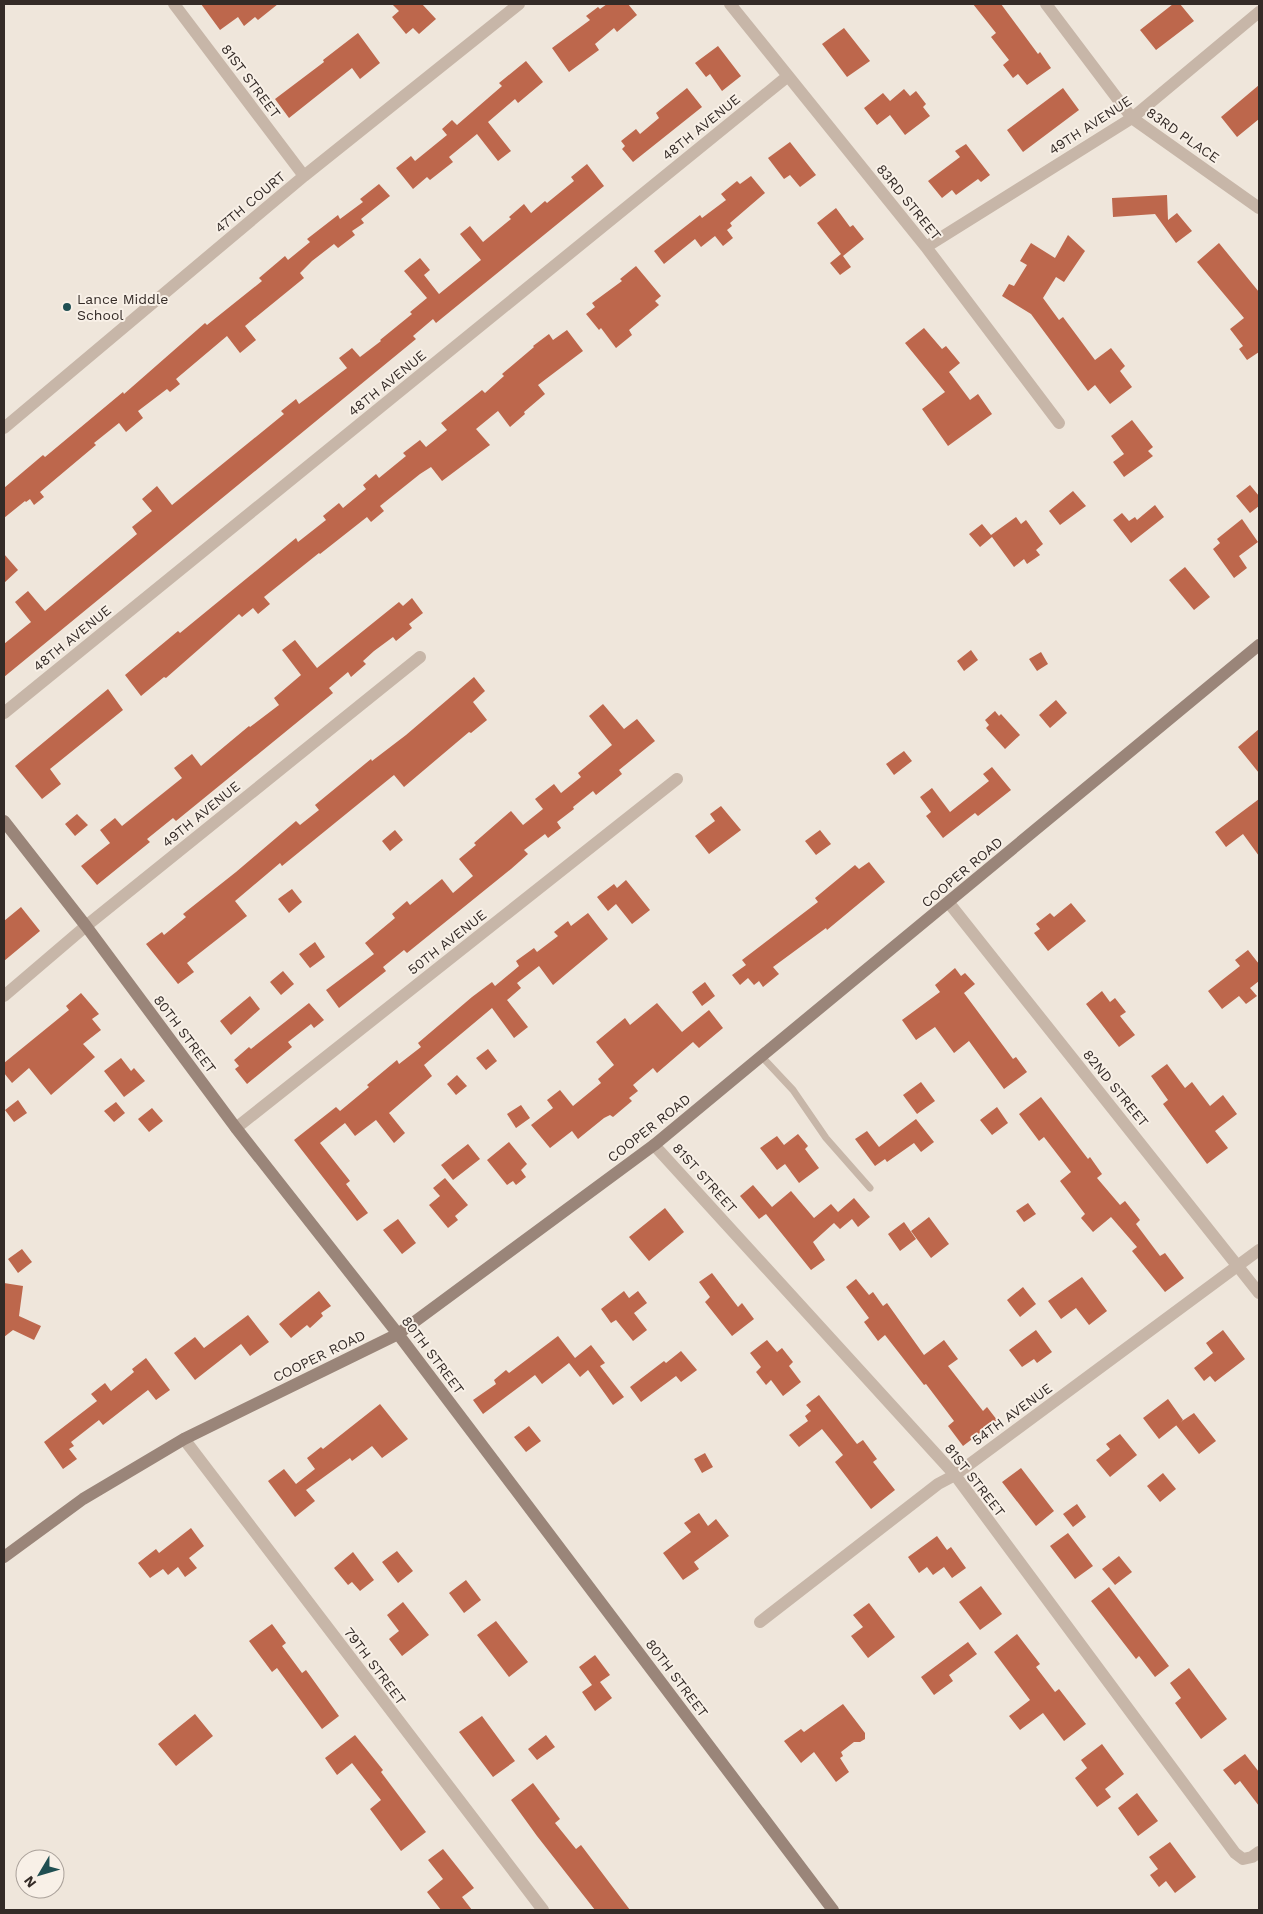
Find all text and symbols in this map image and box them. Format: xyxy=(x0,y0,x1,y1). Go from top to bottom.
street label: 81ST STREET xyxy=(218,41,284,121)
street label: 48TH AVENUE xyxy=(659,91,743,163)
street label: 49TH AVENUE xyxy=(1046,92,1134,158)
street label: 83RD PLACE xyxy=(1144,104,1222,166)
street label: 83RD STREET xyxy=(873,161,945,244)
street label: 47TH COURT xyxy=(212,168,289,236)
place label: Lance Middle School xyxy=(77,291,168,323)
marker: Lance Middle School xyxy=(61,301,73,313)
street label: 48TH AVENUE xyxy=(345,347,429,419)
street label: 48TH AVENUE xyxy=(30,602,114,674)
street label: 49TH AVENUE xyxy=(159,778,243,850)
street label: COOPER ROAD xyxy=(918,833,1006,911)
street label: 50TH AVENUE xyxy=(405,906,490,978)
street label: 80TH STREET xyxy=(150,992,220,1077)
street label: 82ND STREET xyxy=(1080,1046,1152,1130)
street label: COOPER ROAD xyxy=(604,1091,694,1165)
street label: 81ST STREET xyxy=(670,1140,741,1216)
street label: 80TH STREET xyxy=(398,1313,468,1398)
street label: COOPER ROAD xyxy=(270,1327,368,1385)
street label: 54TH AVENUE xyxy=(969,1380,1055,1448)
street label: 81ST STREET xyxy=(942,1440,1009,1520)
street label: 79TH STREET xyxy=(341,1624,410,1708)
street label: 80TH STREET xyxy=(642,1636,712,1721)
north arrow xyxy=(15,1849,65,1899)
text: N xyxy=(20,1873,39,1891)

